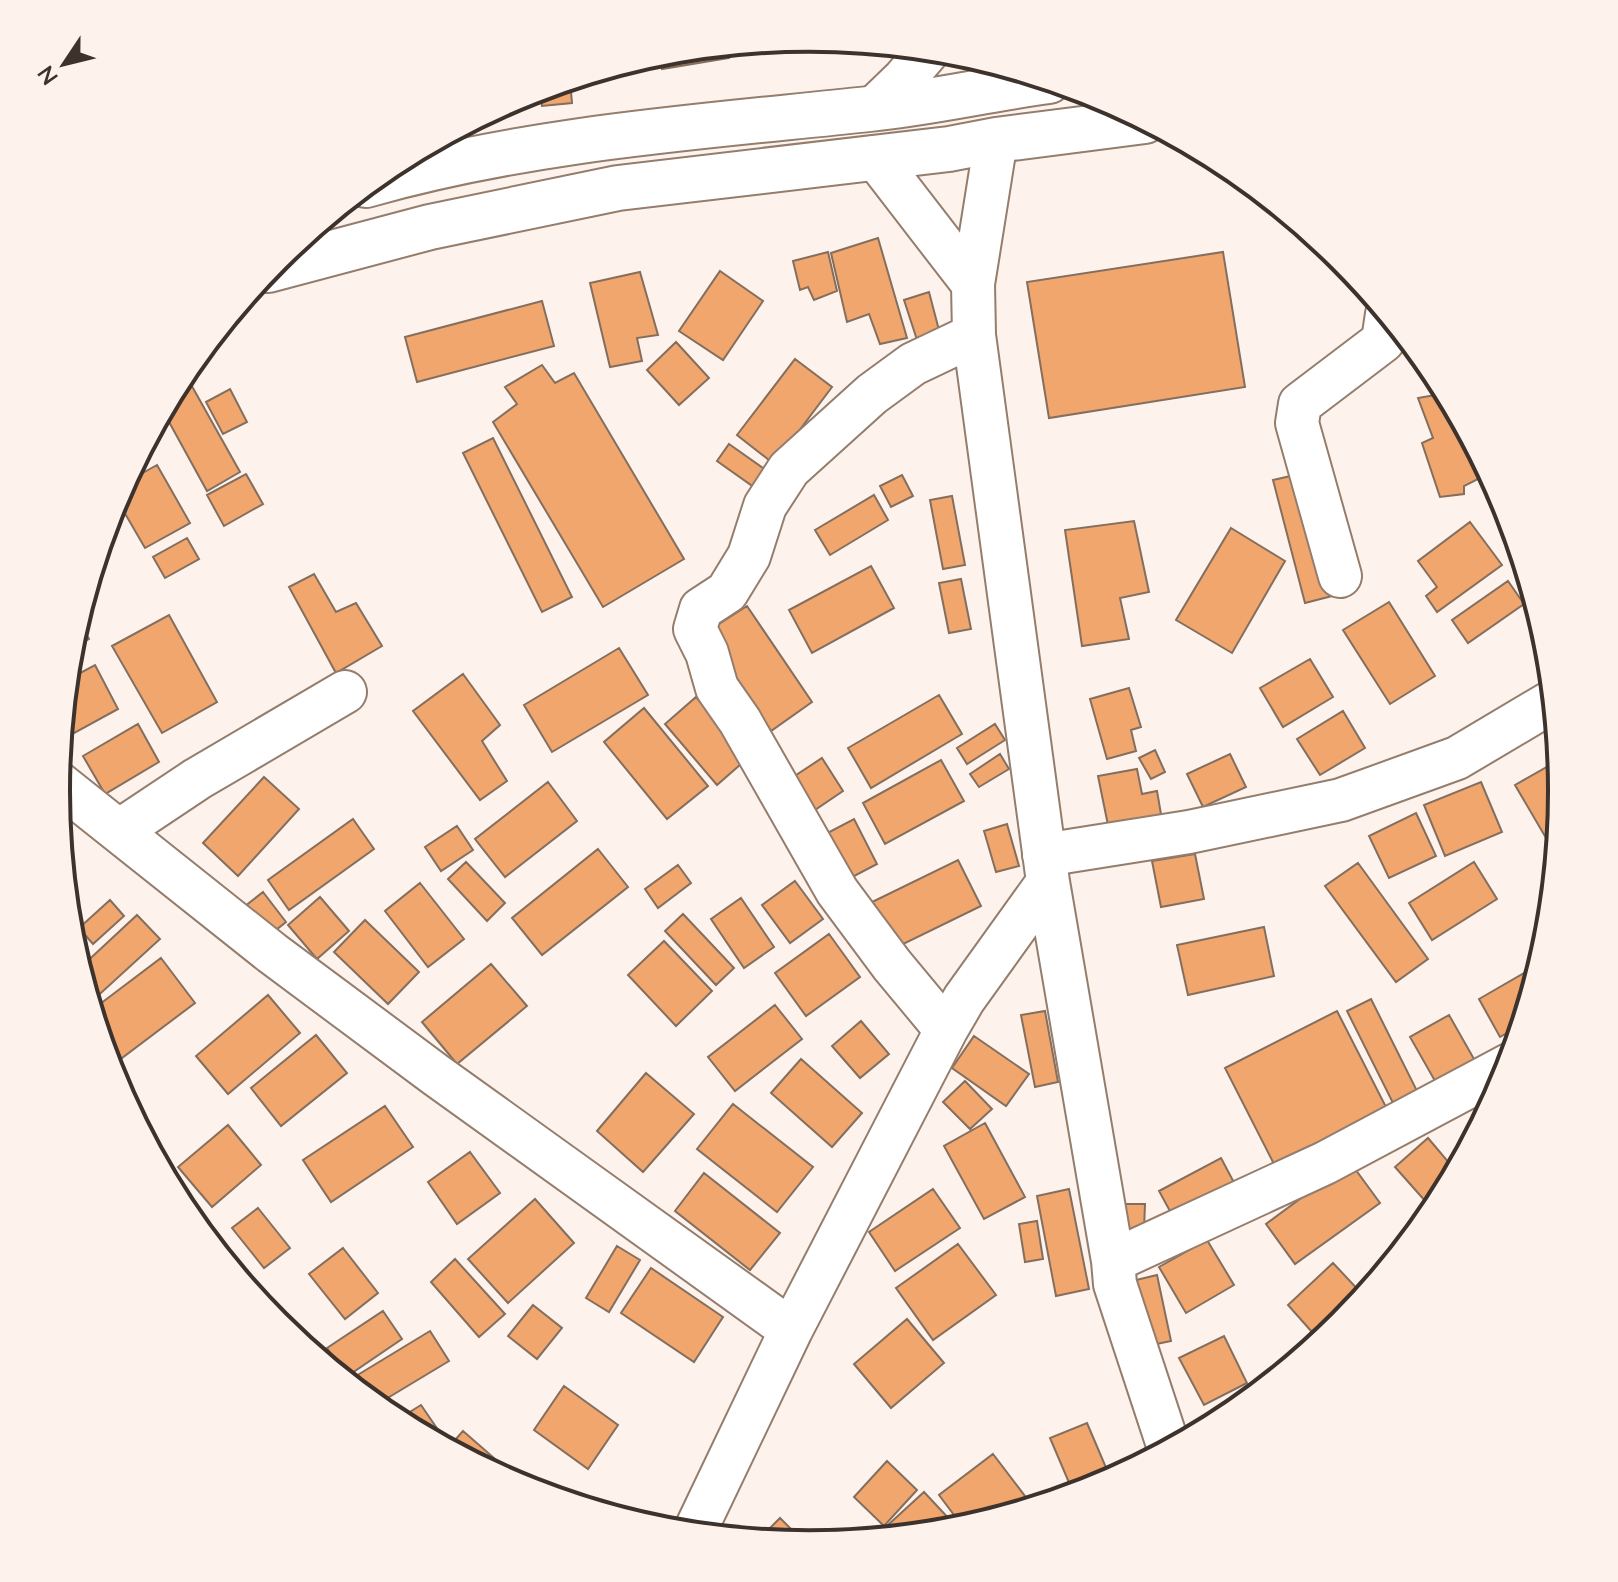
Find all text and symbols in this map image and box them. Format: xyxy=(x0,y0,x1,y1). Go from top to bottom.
north arrow xyxy=(24,24,104,104)
text: N xyxy=(31,61,63,90)

